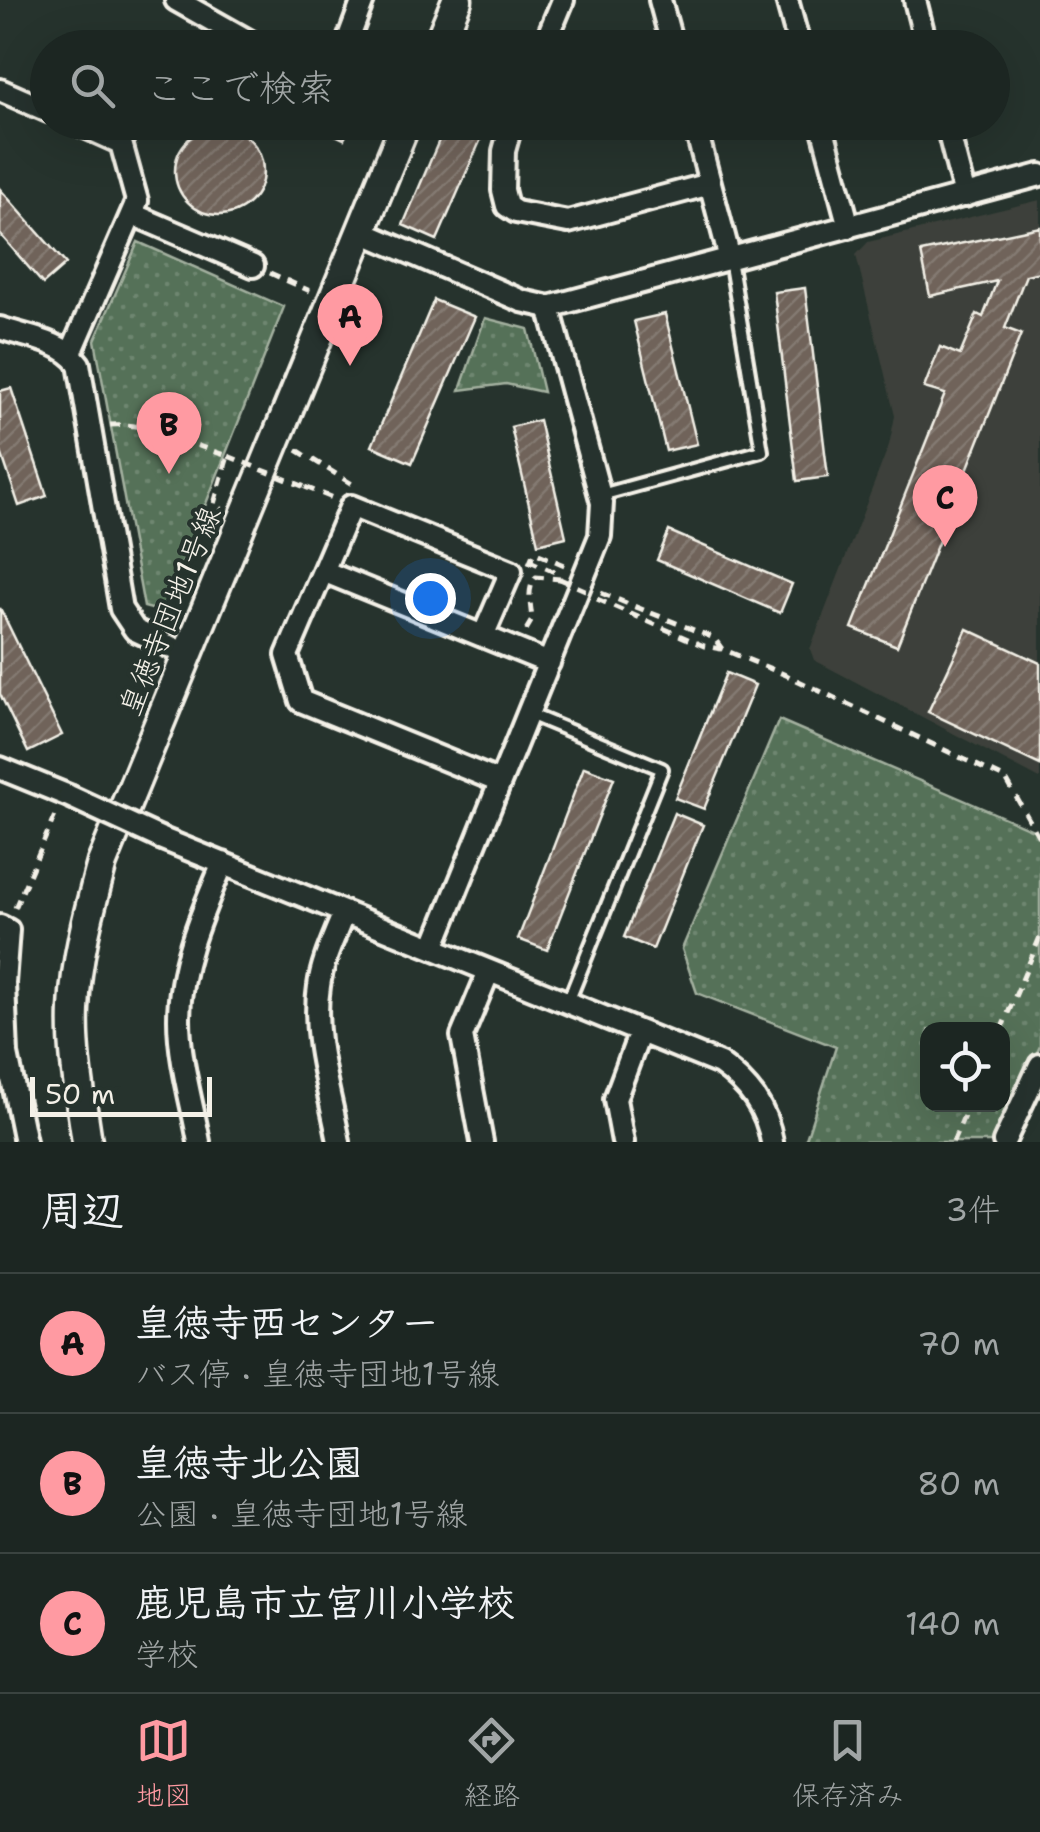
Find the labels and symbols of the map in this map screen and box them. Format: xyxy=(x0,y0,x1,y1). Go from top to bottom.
pin: A xyxy=(318,284,382,366)
pin: B xyxy=(136,392,202,474)
pin: C xyxy=(912,464,978,547)
street label: 皇徳寺団地1号線 xyxy=(109,500,230,722)
your location xyxy=(405,573,456,624)
scale bar xyxy=(30,1072,212,1116)

